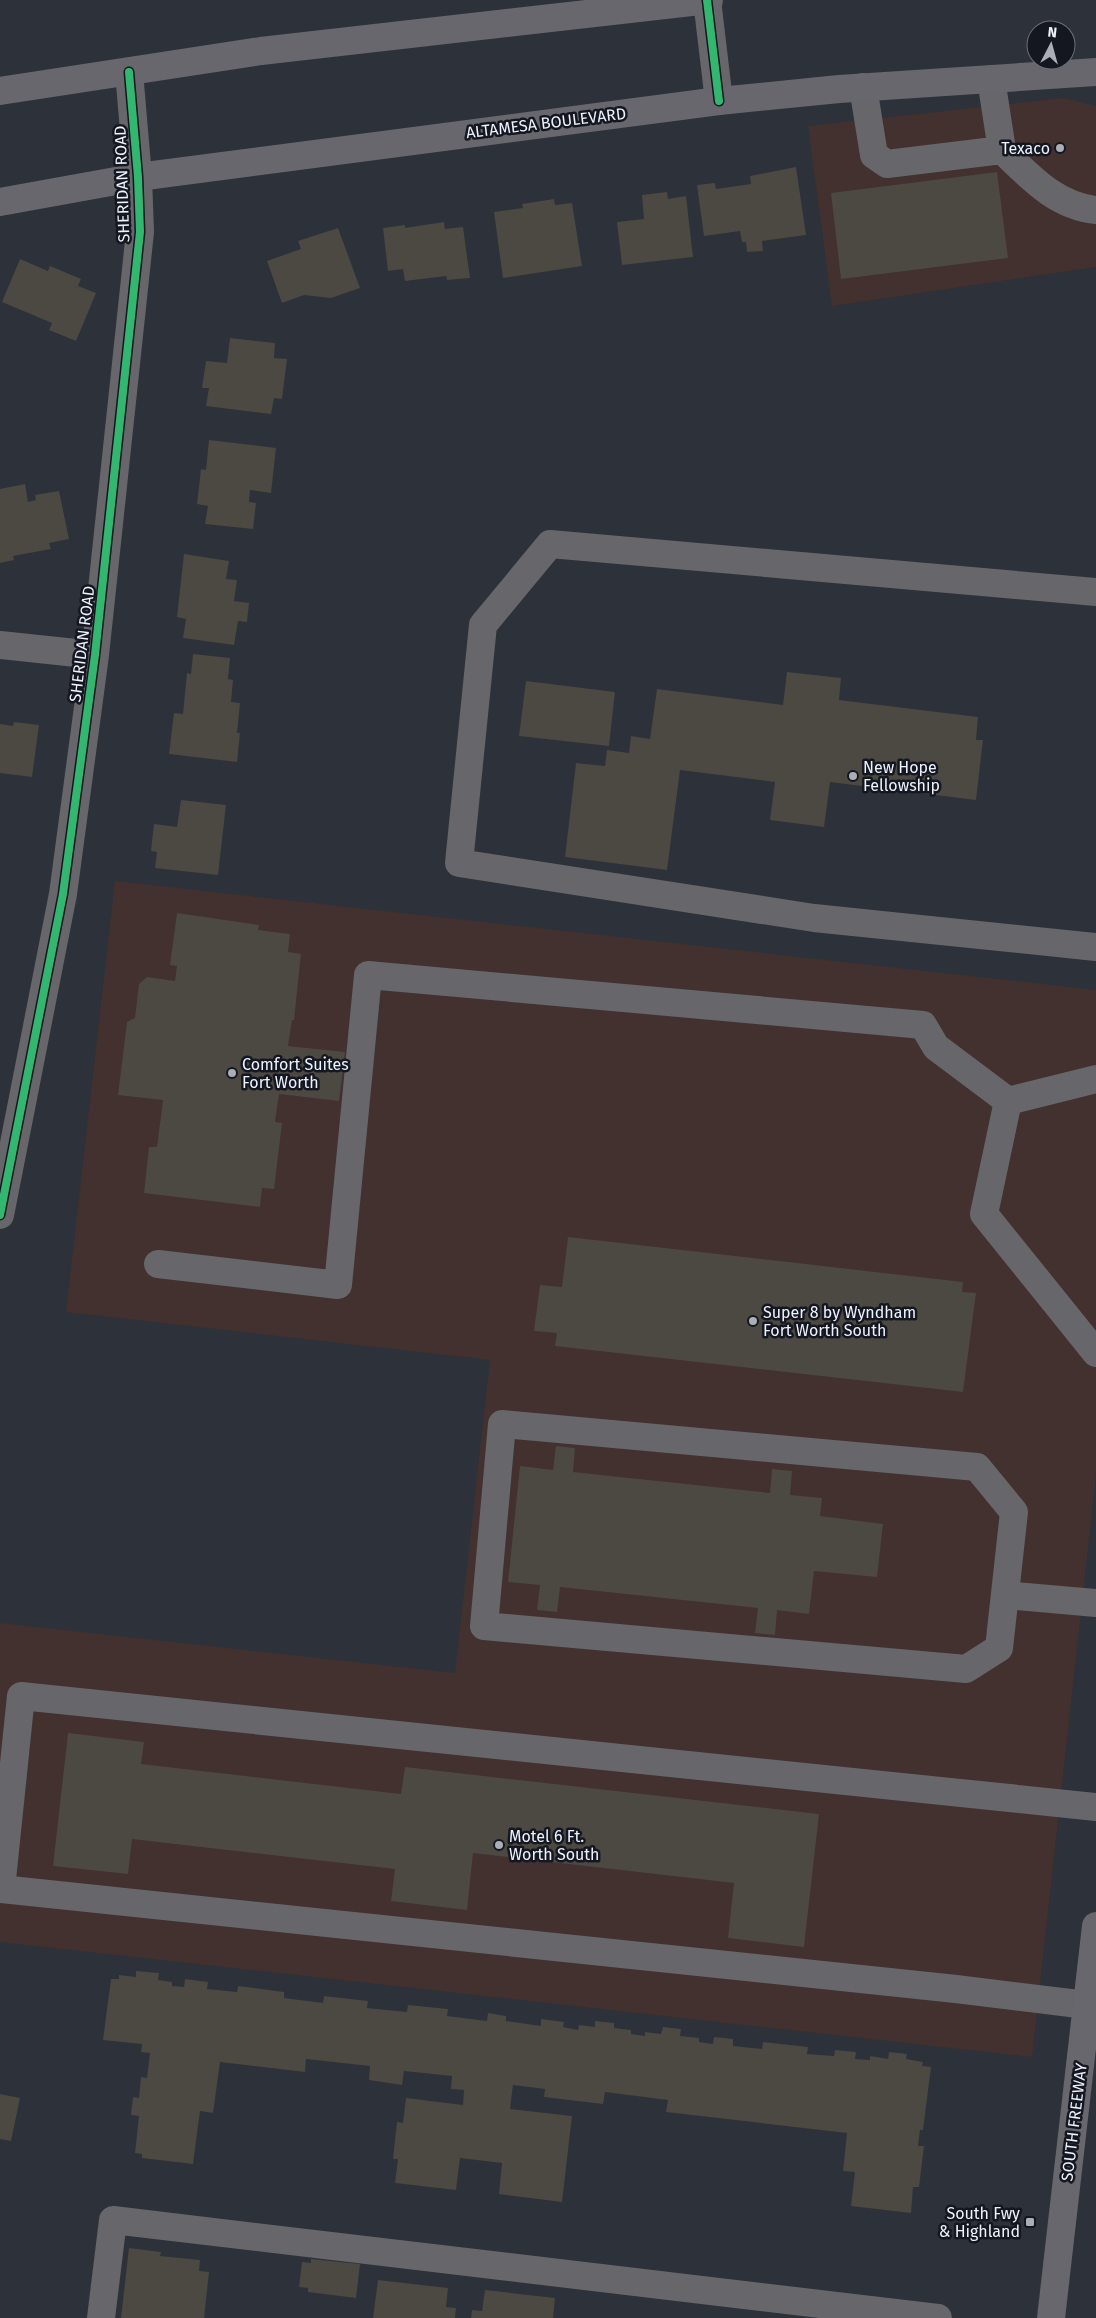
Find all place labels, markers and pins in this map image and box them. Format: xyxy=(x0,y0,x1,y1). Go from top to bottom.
place label: Texaco xyxy=(1001,139,1050,158)
marker: Texaco xyxy=(1054,142,1066,154)
place label: New Hope Fellowship xyxy=(863,758,940,795)
marker: New Hope Fellowship xyxy=(847,770,859,782)
place label: Comfort Suites Fort Worth xyxy=(242,1055,349,1092)
marker: Comfort Suites Fort Worth xyxy=(226,1067,238,1079)
place label: Super 8 by Wyndham Fort Worth South xyxy=(763,1303,916,1340)
marker: Super 8 by Wyndham Fort Worth South xyxy=(747,1315,759,1327)
place label: Motel 6 Ft. Worth South xyxy=(509,1827,600,1864)
marker: Motel 6 Ft. Worth South xyxy=(493,1839,505,1851)
place label: South Fwy & Highland xyxy=(939,2204,1020,2241)
marker: South Fwy & Highland xyxy=(1024,2216,1036,2228)

